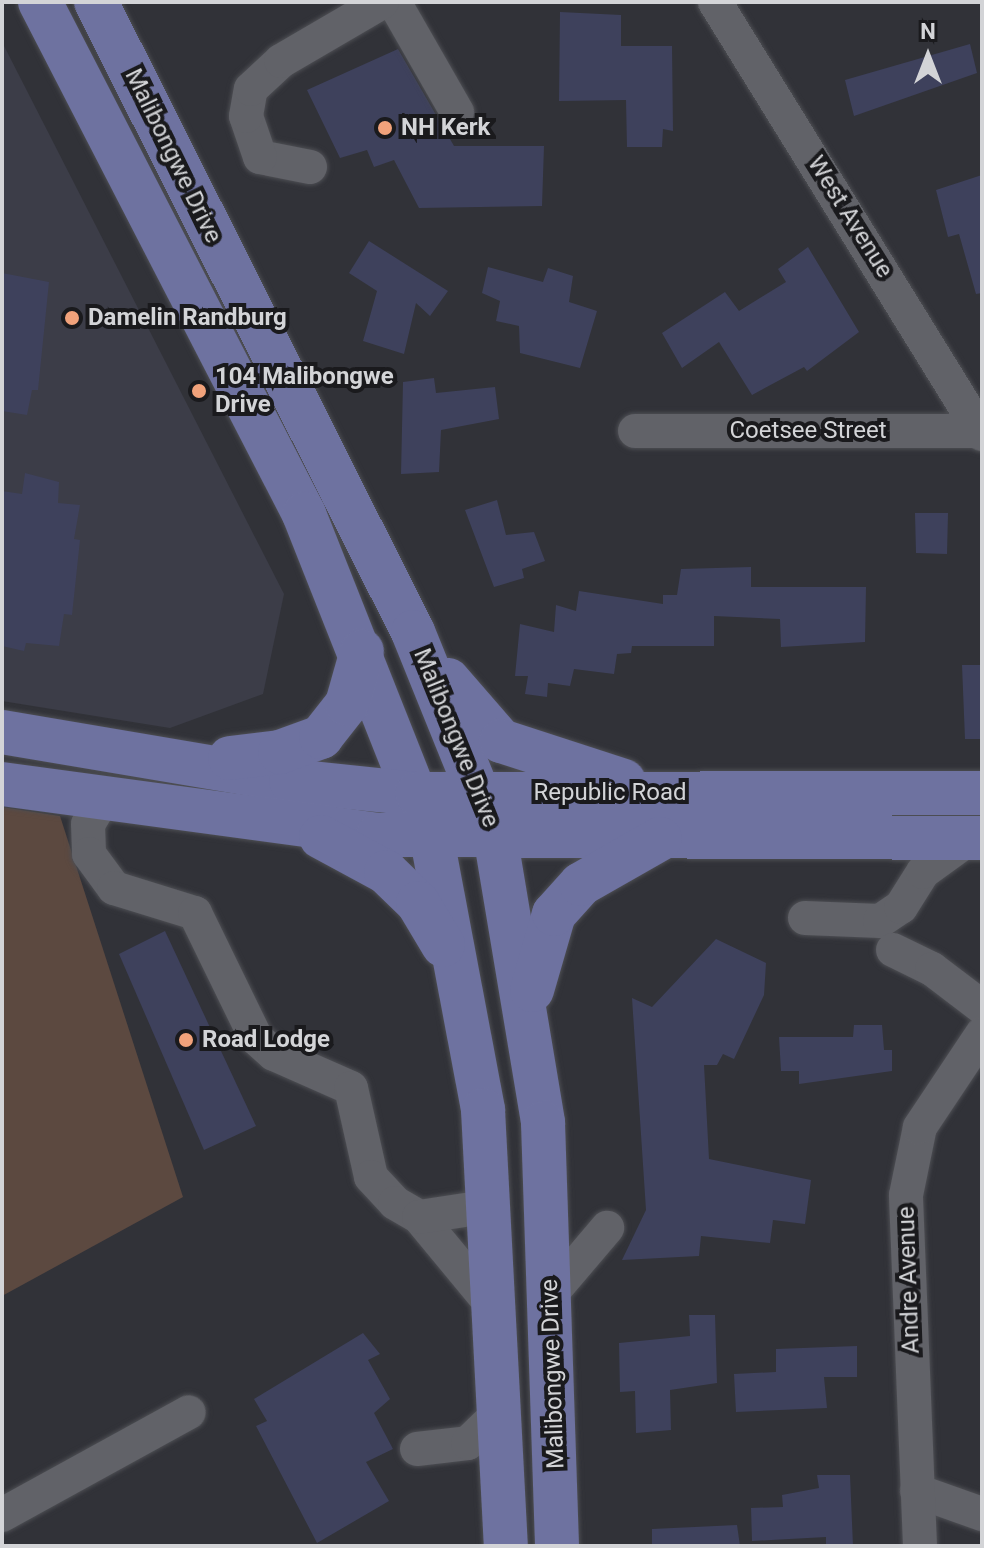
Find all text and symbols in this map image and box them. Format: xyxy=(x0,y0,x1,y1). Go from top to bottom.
north arrow xyxy=(888,16,968,96)
text: N xyxy=(920,19,936,44)
street label: Malibongwe Drive xyxy=(118,64,228,248)
place label: NH Kerk xyxy=(401,114,490,142)
marker: NH Kerk xyxy=(376,119,394,137)
street label: West Avenue xyxy=(801,151,899,283)
place label: Damelin Randburg xyxy=(88,304,287,332)
marker: Damelin Randburg xyxy=(63,309,81,327)
place label: 104 Malibongwe Drive xyxy=(215,363,394,419)
marker: 104 Malibongwe Drive xyxy=(190,382,208,400)
street label: Coetsee Street xyxy=(730,417,886,445)
street label: Malibongwe Drive xyxy=(407,644,505,832)
street label: Republic Road xyxy=(534,779,686,807)
place label: Road Lodge xyxy=(202,1026,330,1054)
marker: Road Lodge xyxy=(177,1031,195,1049)
street label: Andre Avenue xyxy=(892,1206,926,1354)
street label: Malibongwe Drive xyxy=(535,1278,571,1470)

